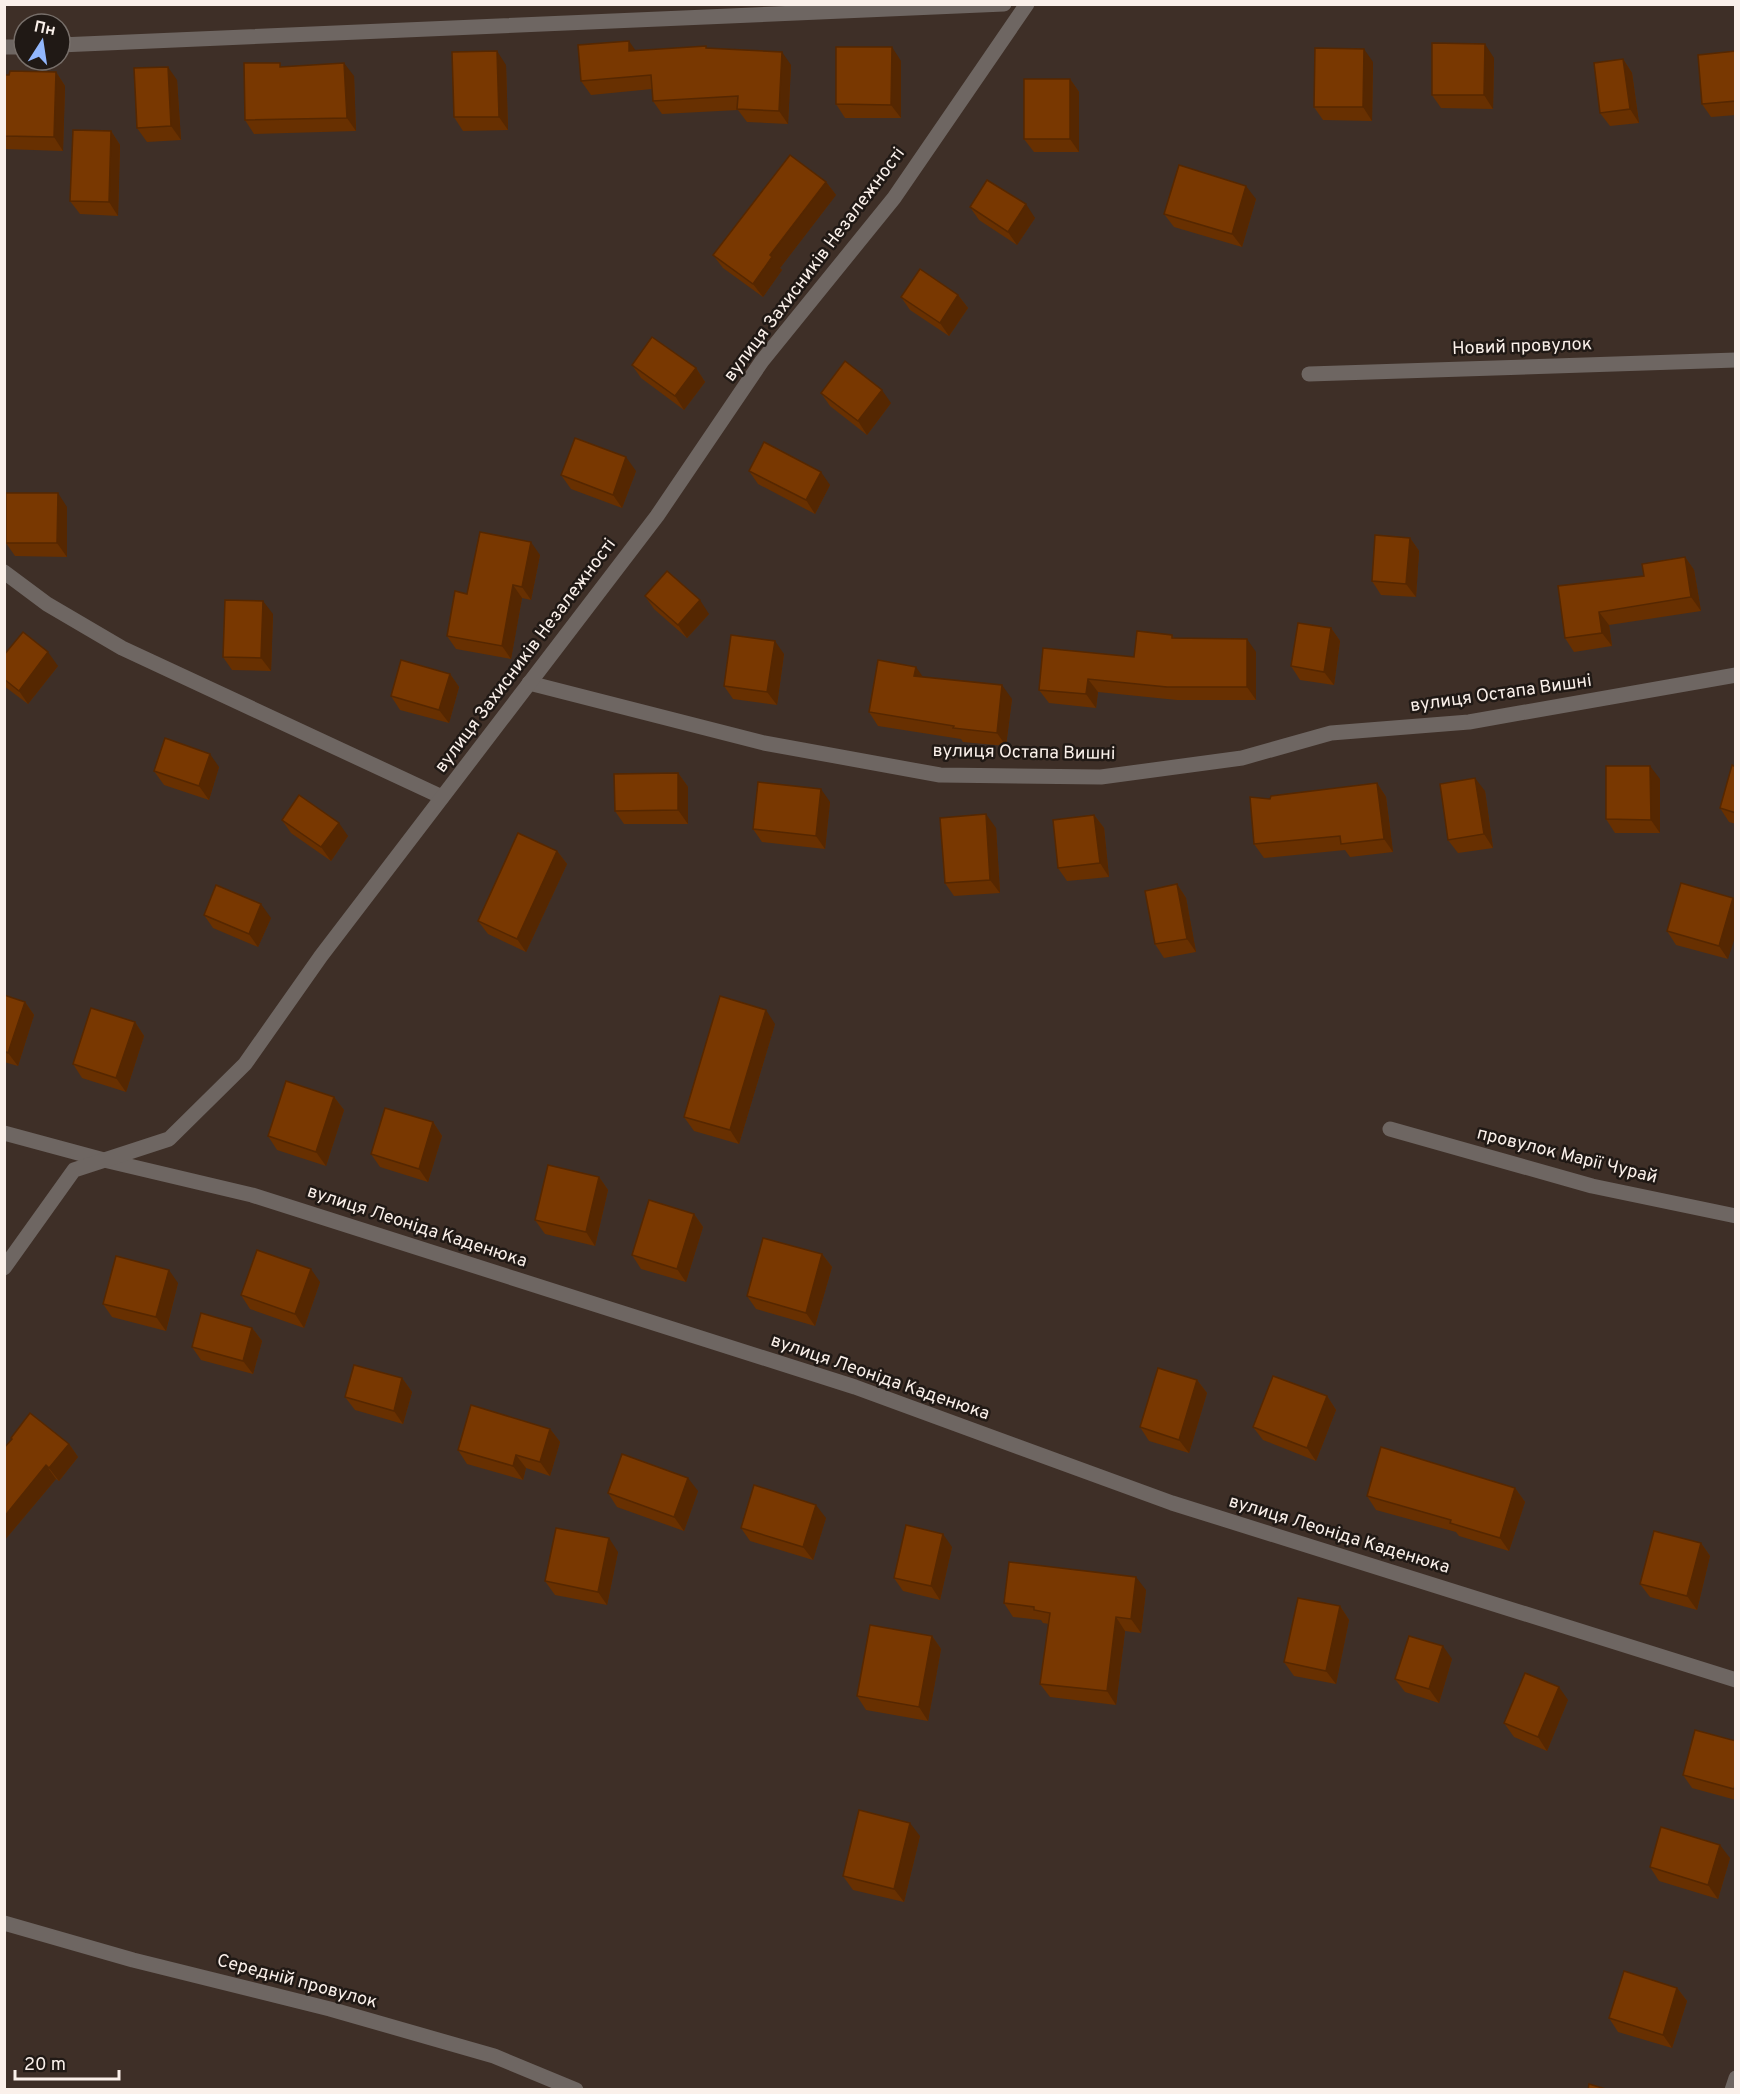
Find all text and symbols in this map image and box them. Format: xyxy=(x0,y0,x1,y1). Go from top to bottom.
north arrow xyxy=(12,12,72,72)
text: Пн xyxy=(32,17,57,41)
street label: вулиця Захисників Незалежності xyxy=(719,143,911,387)
street label: Новий провулок xyxy=(1452,333,1592,361)
street label: вулиця Захисників Незалежності xyxy=(430,534,622,778)
street label: вулиця Остапа Вишні xyxy=(1409,670,1593,718)
street label: вулиця Остапа Вишні xyxy=(932,740,1116,766)
street label: провулок Марії Чурай xyxy=(1474,1122,1660,1190)
street label: вулиця Леоніда Каденюка xyxy=(304,1181,530,1273)
street label: вулиця Леоніда Каденюка xyxy=(767,1330,993,1426)
street label: вулиця Леоніда Каденюка xyxy=(1226,1490,1452,1580)
street label: Середній провулок xyxy=(214,1949,380,2015)
scale bar xyxy=(15,2043,118,2081)
text: 20 m xyxy=(24,2054,66,2077)

